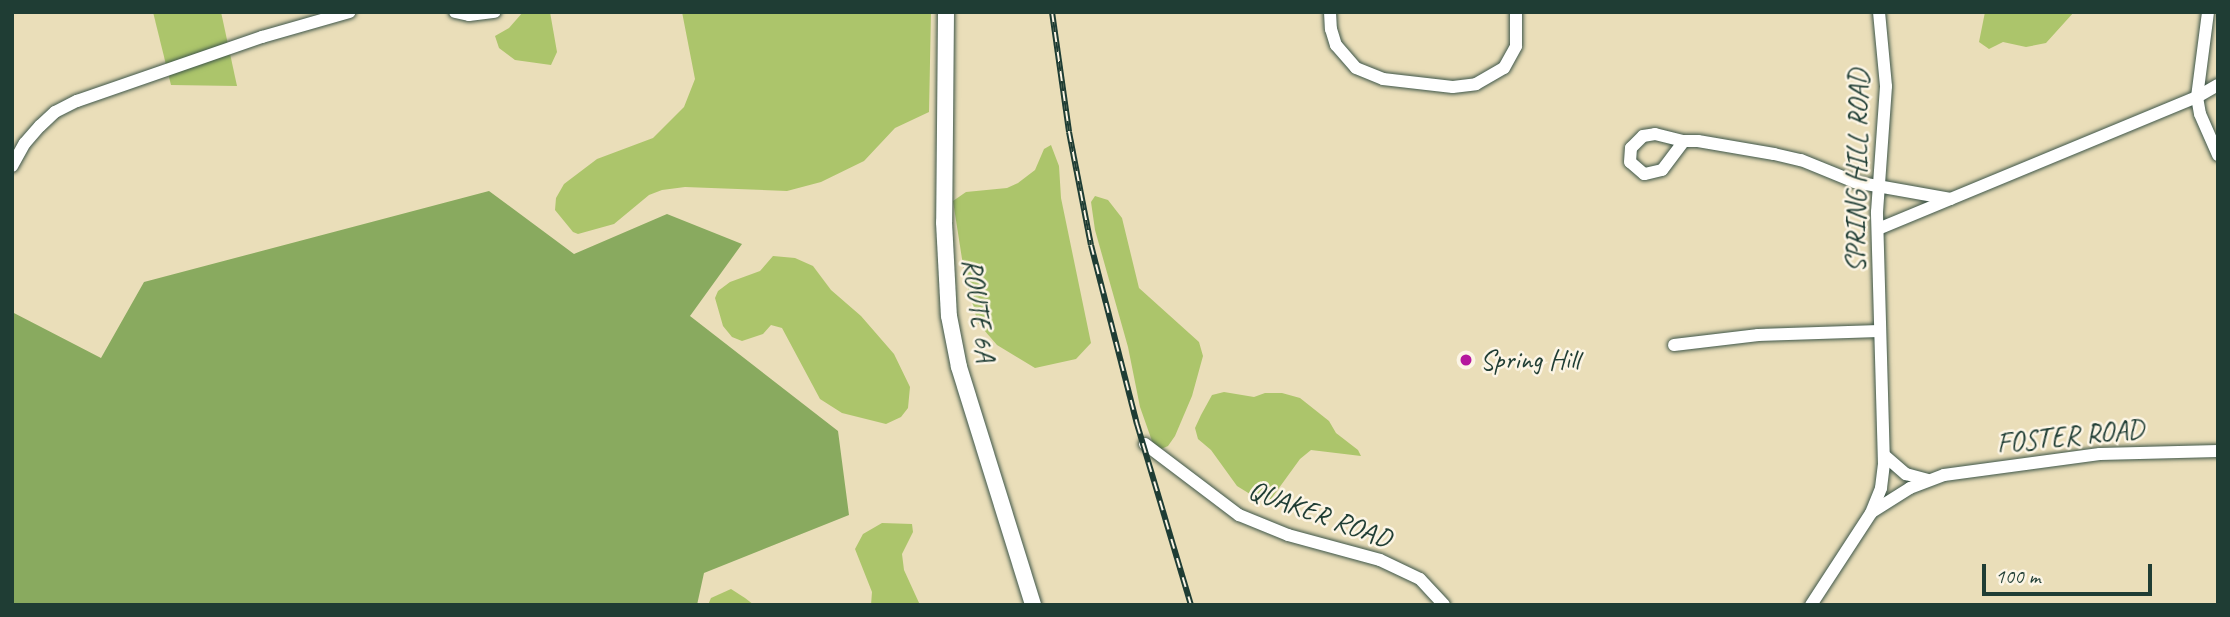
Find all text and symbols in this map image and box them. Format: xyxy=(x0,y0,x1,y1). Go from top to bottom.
street label: SPRING HILL ROAD xyxy=(1838,69,1876,273)
street label: ROUTE 6A xyxy=(955,256,1003,364)
place label: Spring Hill xyxy=(1480,343,1580,377)
marker: Spring Hill xyxy=(1458,352,1474,368)
street label: FOSTER ROAD xyxy=(1994,412,2146,460)
street label: QUAKER ROAD xyxy=(1244,473,1396,555)
scale bar xyxy=(1985,550,2155,594)
text: 100 m xyxy=(1995,563,2040,589)

